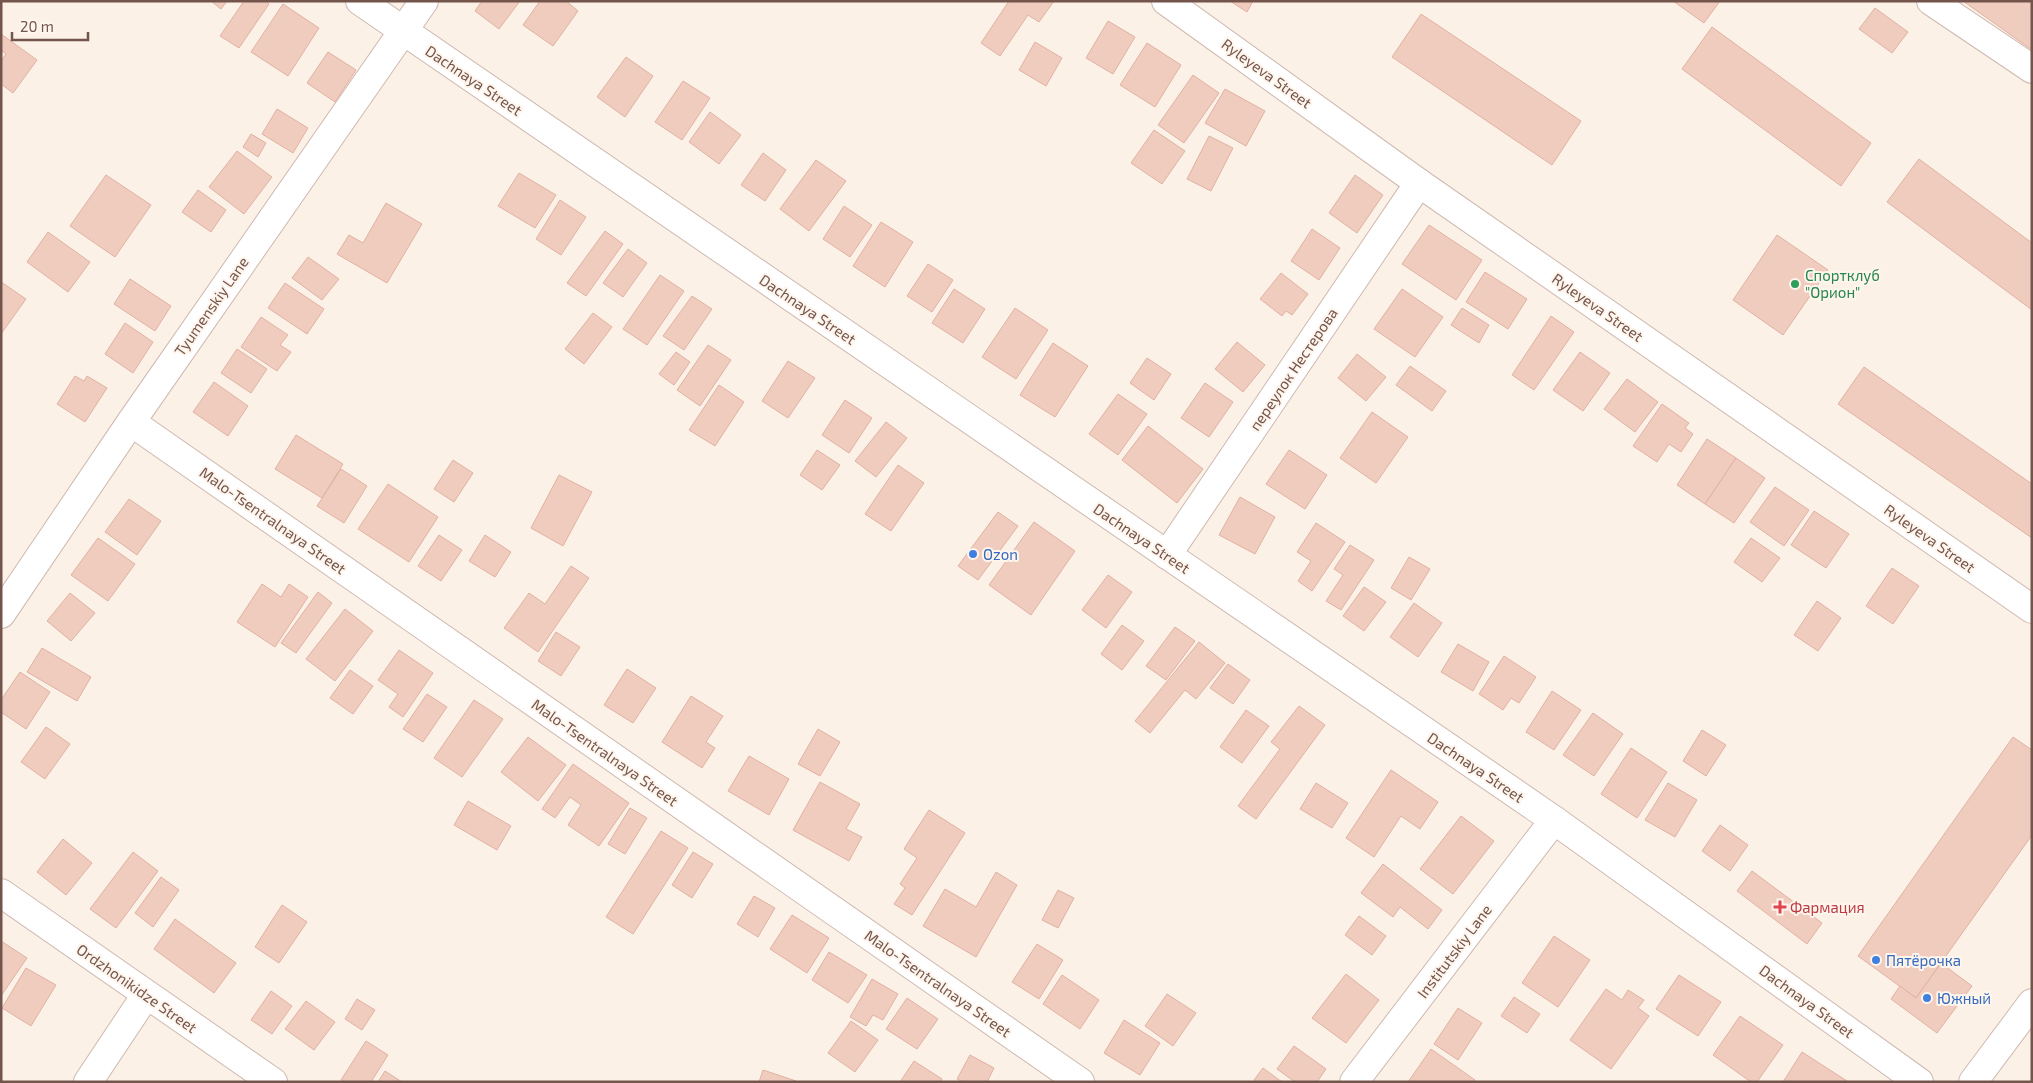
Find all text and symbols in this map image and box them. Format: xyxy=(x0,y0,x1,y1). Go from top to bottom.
scale bar xyxy=(12,10,89,42)
text: 20 m xyxy=(20,17,54,35)
street label: Ryleyeva Street xyxy=(1219,34,1316,112)
street label: Dachnaya Street xyxy=(422,41,526,119)
street label: Tyumenskiy Lane xyxy=(170,253,252,359)
place label: Спортклуб "Орион" xyxy=(1805,266,1880,301)
street label: Ryleyeva Street xyxy=(1549,269,1647,345)
street label: Dachnaya Street xyxy=(756,270,860,348)
marker: Спортклуб "Орион" xyxy=(1789,278,1801,290)
street label: переулок Нестерова xyxy=(1245,304,1342,434)
street label: Malo-Tsentralnaya Street xyxy=(196,463,350,578)
street label: Dachnaya Street xyxy=(1090,499,1194,577)
street label: Ryleyeva Street xyxy=(1881,500,1979,576)
place label: Ozon xyxy=(983,545,1018,563)
marker: Ozon xyxy=(967,548,979,560)
street label: Malo-Tsentralnaya Street xyxy=(528,695,682,810)
street label: Dachnaya Street xyxy=(1424,728,1528,806)
place label: Фармация xyxy=(1790,898,1865,916)
street label: Institutskiy Lane xyxy=(1413,901,1495,1001)
marker: Фармация xyxy=(1774,901,1786,913)
street label: Malo-Tsentralnaya Street xyxy=(861,926,1015,1041)
street label: Ordzhonikidze Street xyxy=(73,940,201,1036)
place label: Пятёрочка xyxy=(1886,951,1961,969)
marker: Пятёрочка xyxy=(1870,954,1882,966)
street label: Dachnaya Street xyxy=(1756,961,1858,1041)
place label: Южный xyxy=(1937,989,1991,1007)
marker: Южный xyxy=(1921,992,1933,1004)

